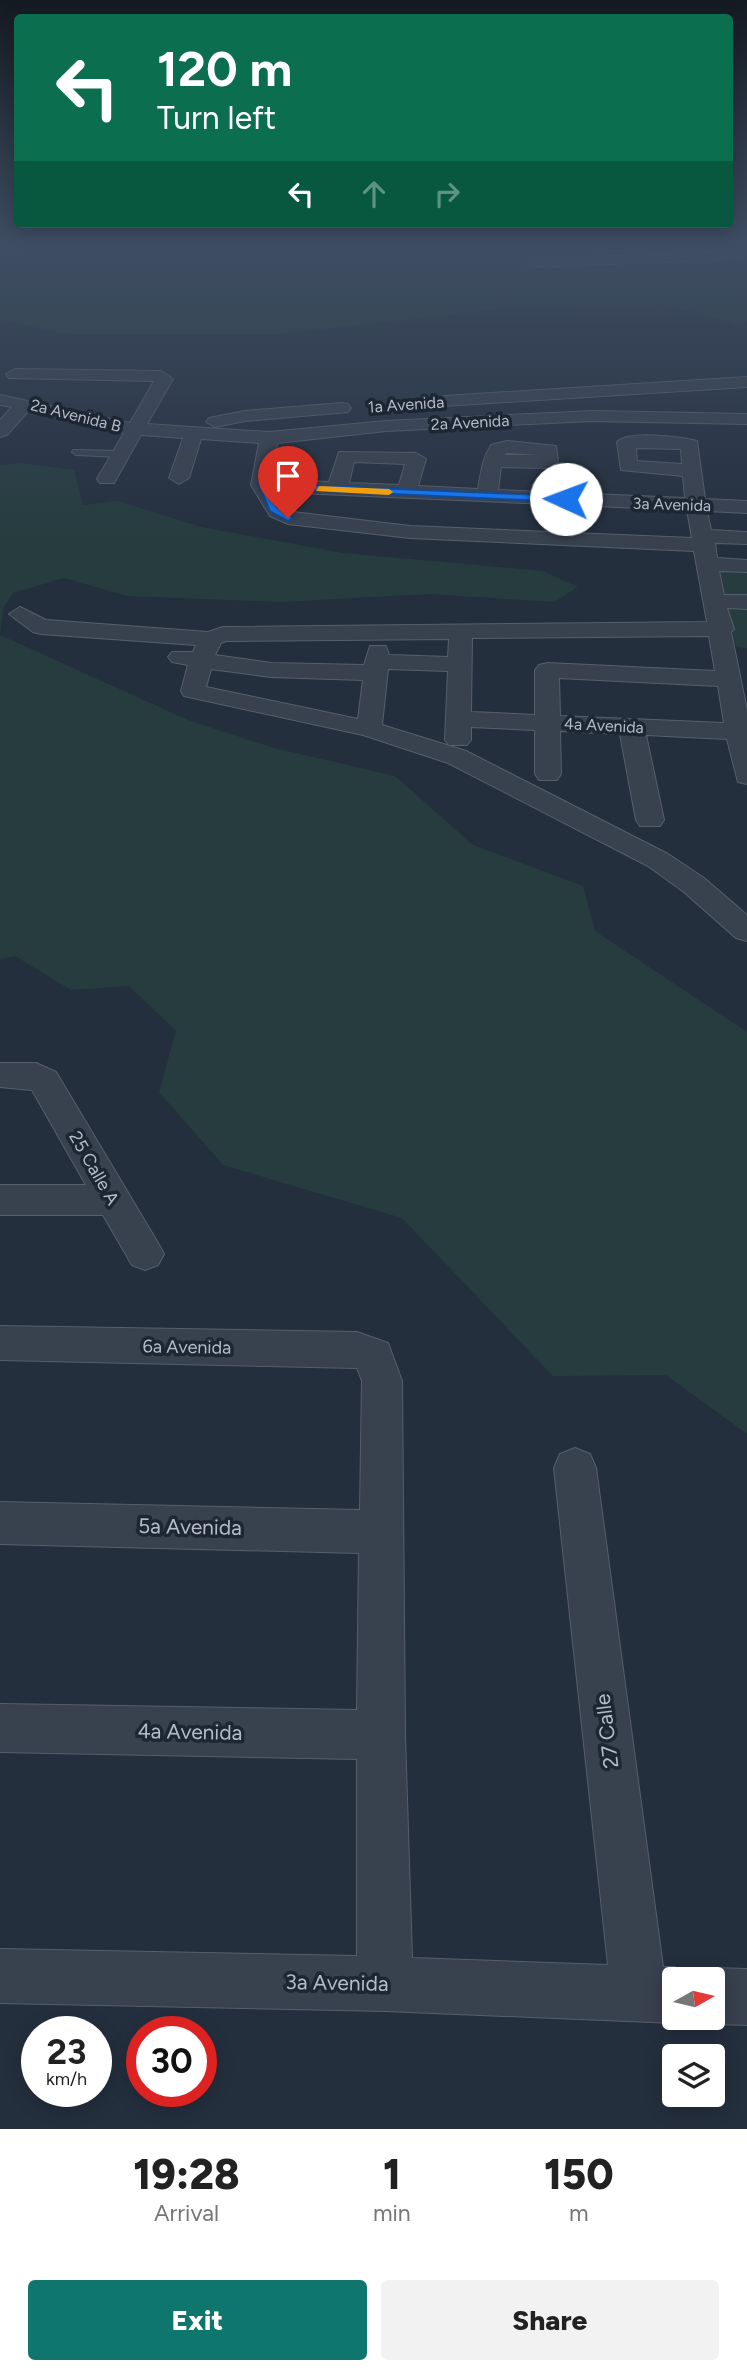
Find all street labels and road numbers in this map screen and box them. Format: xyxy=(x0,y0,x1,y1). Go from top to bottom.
street label: 1a Avenida xyxy=(367,392,445,417)
street label: 2a Avenida B xyxy=(29,395,123,436)
street label: 2a Avenida xyxy=(430,411,510,434)
street label: 3a Avenida xyxy=(632,494,712,515)
street label: 4a Avenida xyxy=(564,714,644,737)
street label: 25 Calle A xyxy=(64,1127,124,1209)
street label: 6a Avenida xyxy=(142,1335,232,1359)
street label: 5a Avenida xyxy=(138,1513,242,1540)
street label: 27 Calle xyxy=(590,1692,623,1770)
street label: 4a Avenida xyxy=(137,1718,243,1745)
street label: 3a Avenida xyxy=(285,1969,389,1996)

